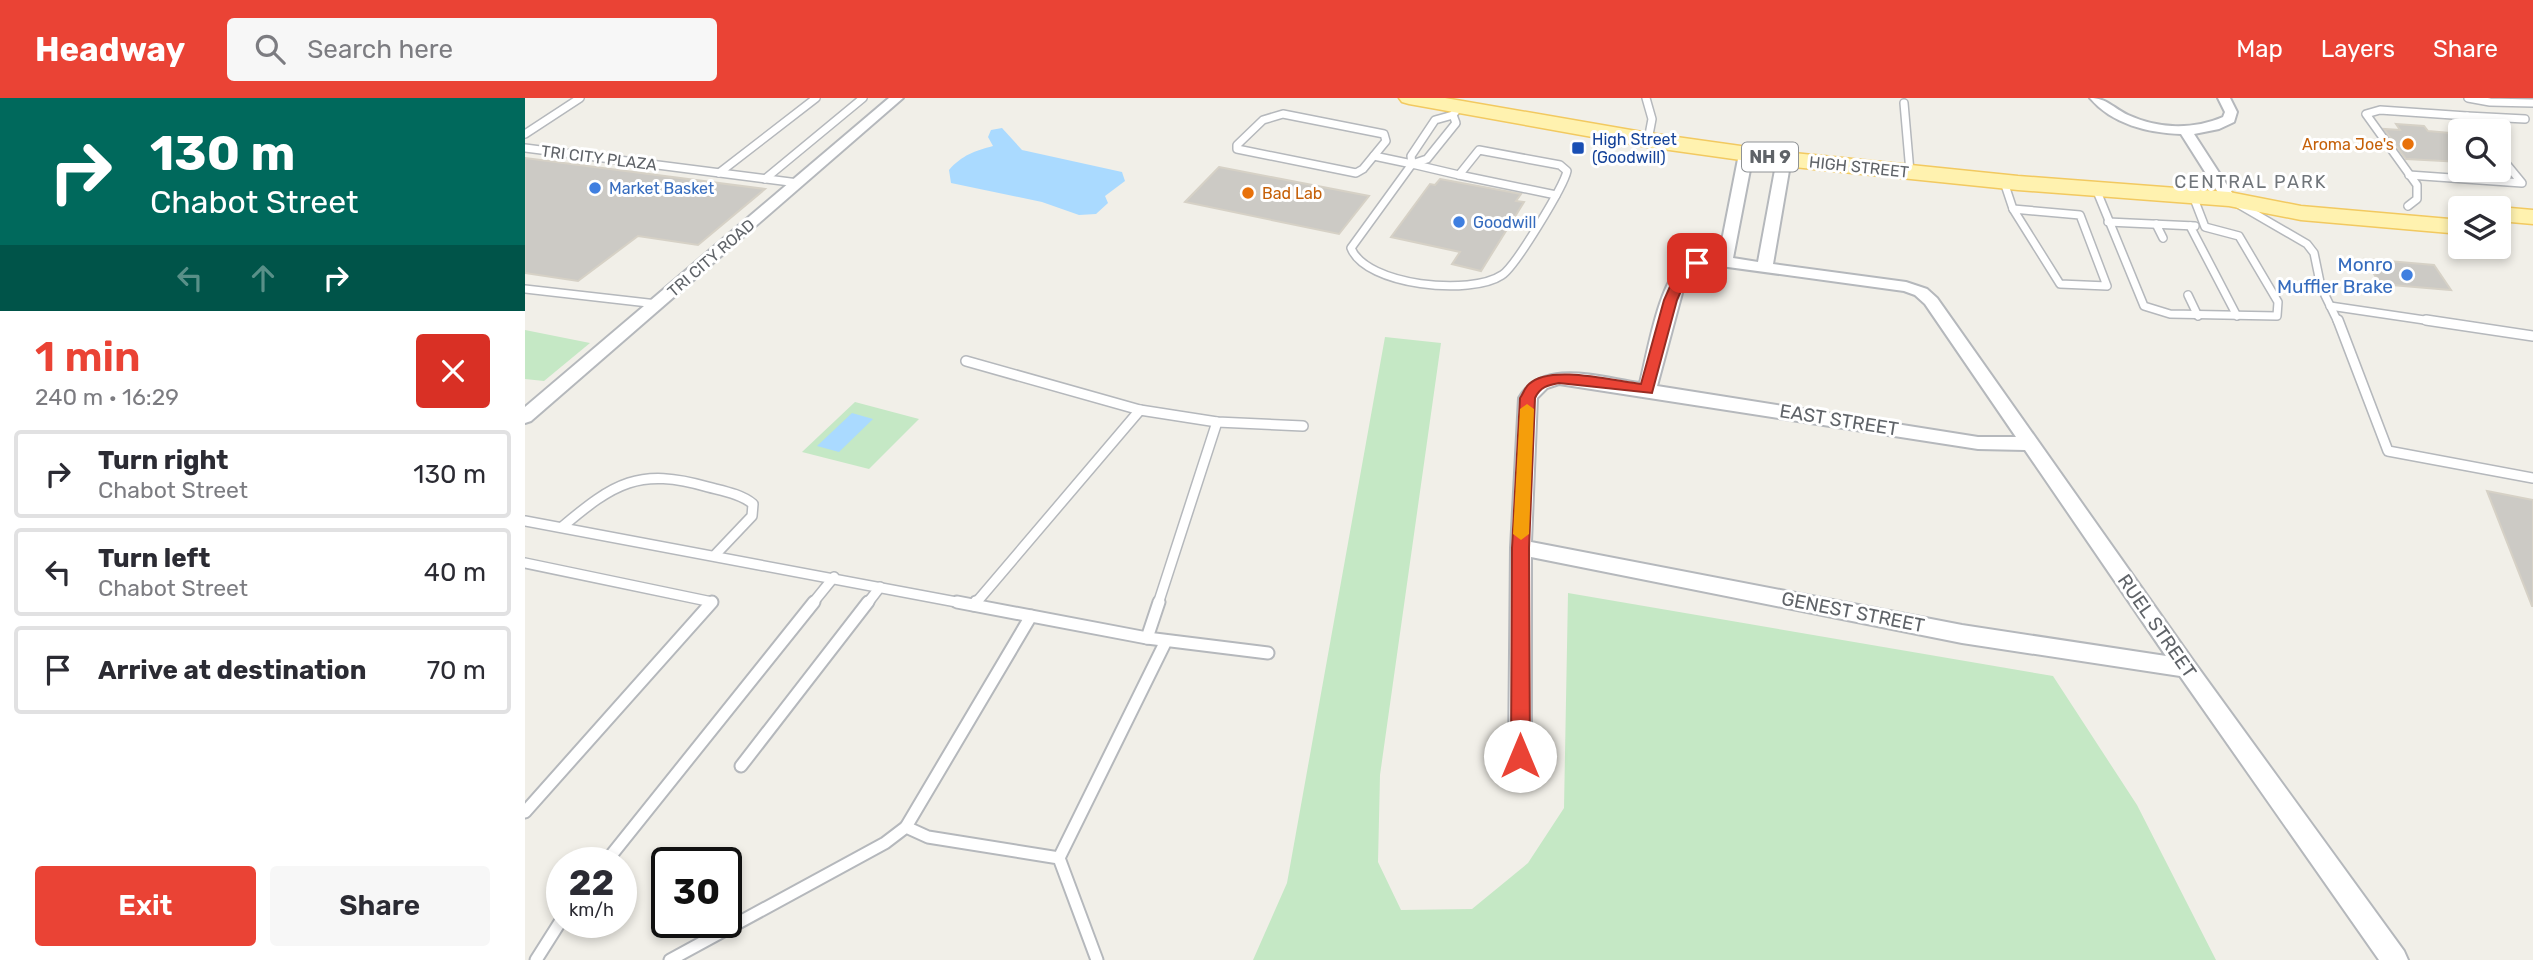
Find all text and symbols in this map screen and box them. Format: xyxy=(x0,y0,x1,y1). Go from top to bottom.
search box xyxy=(227,18,717,81)
text: Headway xyxy=(35,30,185,69)
icon: search xyxy=(251,30,289,68)
text: Search here xyxy=(307,34,453,65)
text: Map xyxy=(2236,35,2283,63)
text: Layers xyxy=(2321,35,2395,63)
text: Share xyxy=(2433,35,2498,63)
map controls xyxy=(2448,119,2511,259)
button: search xyxy=(2448,119,2511,182)
text: 130 m xyxy=(150,124,295,182)
icon: right xyxy=(35,126,126,217)
place label: High Street (Goodwill) xyxy=(1592,130,1677,167)
place label: Aroma Joe's xyxy=(2302,135,2394,154)
marker: Aroma Joe's xyxy=(2400,136,2416,152)
marker: High Street (Goodwill) xyxy=(1570,140,1586,156)
street label: TRI CITY PLAZA xyxy=(540,141,658,175)
road number: NH 9 xyxy=(1742,142,1798,172)
street label: HIGH STREET xyxy=(1808,152,1910,182)
district label: CENTRAL PARK xyxy=(2174,171,2328,193)
place label: Market Basket xyxy=(609,179,714,198)
marker: Market Basket xyxy=(587,180,603,196)
text: Chabot Street xyxy=(150,183,359,221)
place label: Bad Lab xyxy=(1262,184,1322,203)
marker: Bad Lab xyxy=(1240,185,1256,201)
button: layers xyxy=(2448,196,2511,259)
place label: Goodwill xyxy=(1473,213,1536,232)
marker: Goodwill xyxy=(1451,214,1467,230)
street label: TRI CITY ROAD xyxy=(664,215,758,301)
pin xyxy=(1667,233,1727,293)
icon: arrive xyxy=(1678,244,1716,282)
place label: Monro Muffler Brake xyxy=(2277,253,2393,298)
icon: left xyxy=(171,259,209,297)
icon: ahead xyxy=(244,259,282,297)
icon: right xyxy=(317,259,355,297)
marker: Monro Muffler Brake xyxy=(2399,267,2415,283)
text: 1 min xyxy=(35,332,141,382)
button: close xyxy=(416,334,490,408)
text: 240 m · 16:29 xyxy=(35,383,179,411)
street label: EAST STREET xyxy=(1778,399,1900,441)
text: Turn right xyxy=(98,445,228,476)
icon: right xyxy=(39,455,77,493)
text: 130 m xyxy=(413,459,486,490)
text: Chabot Street xyxy=(98,476,248,504)
text: Turn left xyxy=(98,543,210,574)
icon: left xyxy=(39,553,77,591)
text: 40 m xyxy=(424,557,486,588)
street label: RUEL STREET xyxy=(2113,570,2201,682)
text: Chabot Street xyxy=(98,574,248,602)
street label: GENEST STREET xyxy=(1780,587,1926,637)
icon: arrive xyxy=(39,651,77,689)
text: Arrive at destination xyxy=(98,655,366,686)
text: 70 m xyxy=(427,655,486,686)
position arrow xyxy=(1483,719,1557,793)
speed limit sign: 30 xyxy=(651,847,742,938)
text: 22 xyxy=(569,862,614,904)
button: Exit xyxy=(35,866,256,946)
button: Share xyxy=(270,866,490,946)
text: km/h xyxy=(569,899,614,921)

